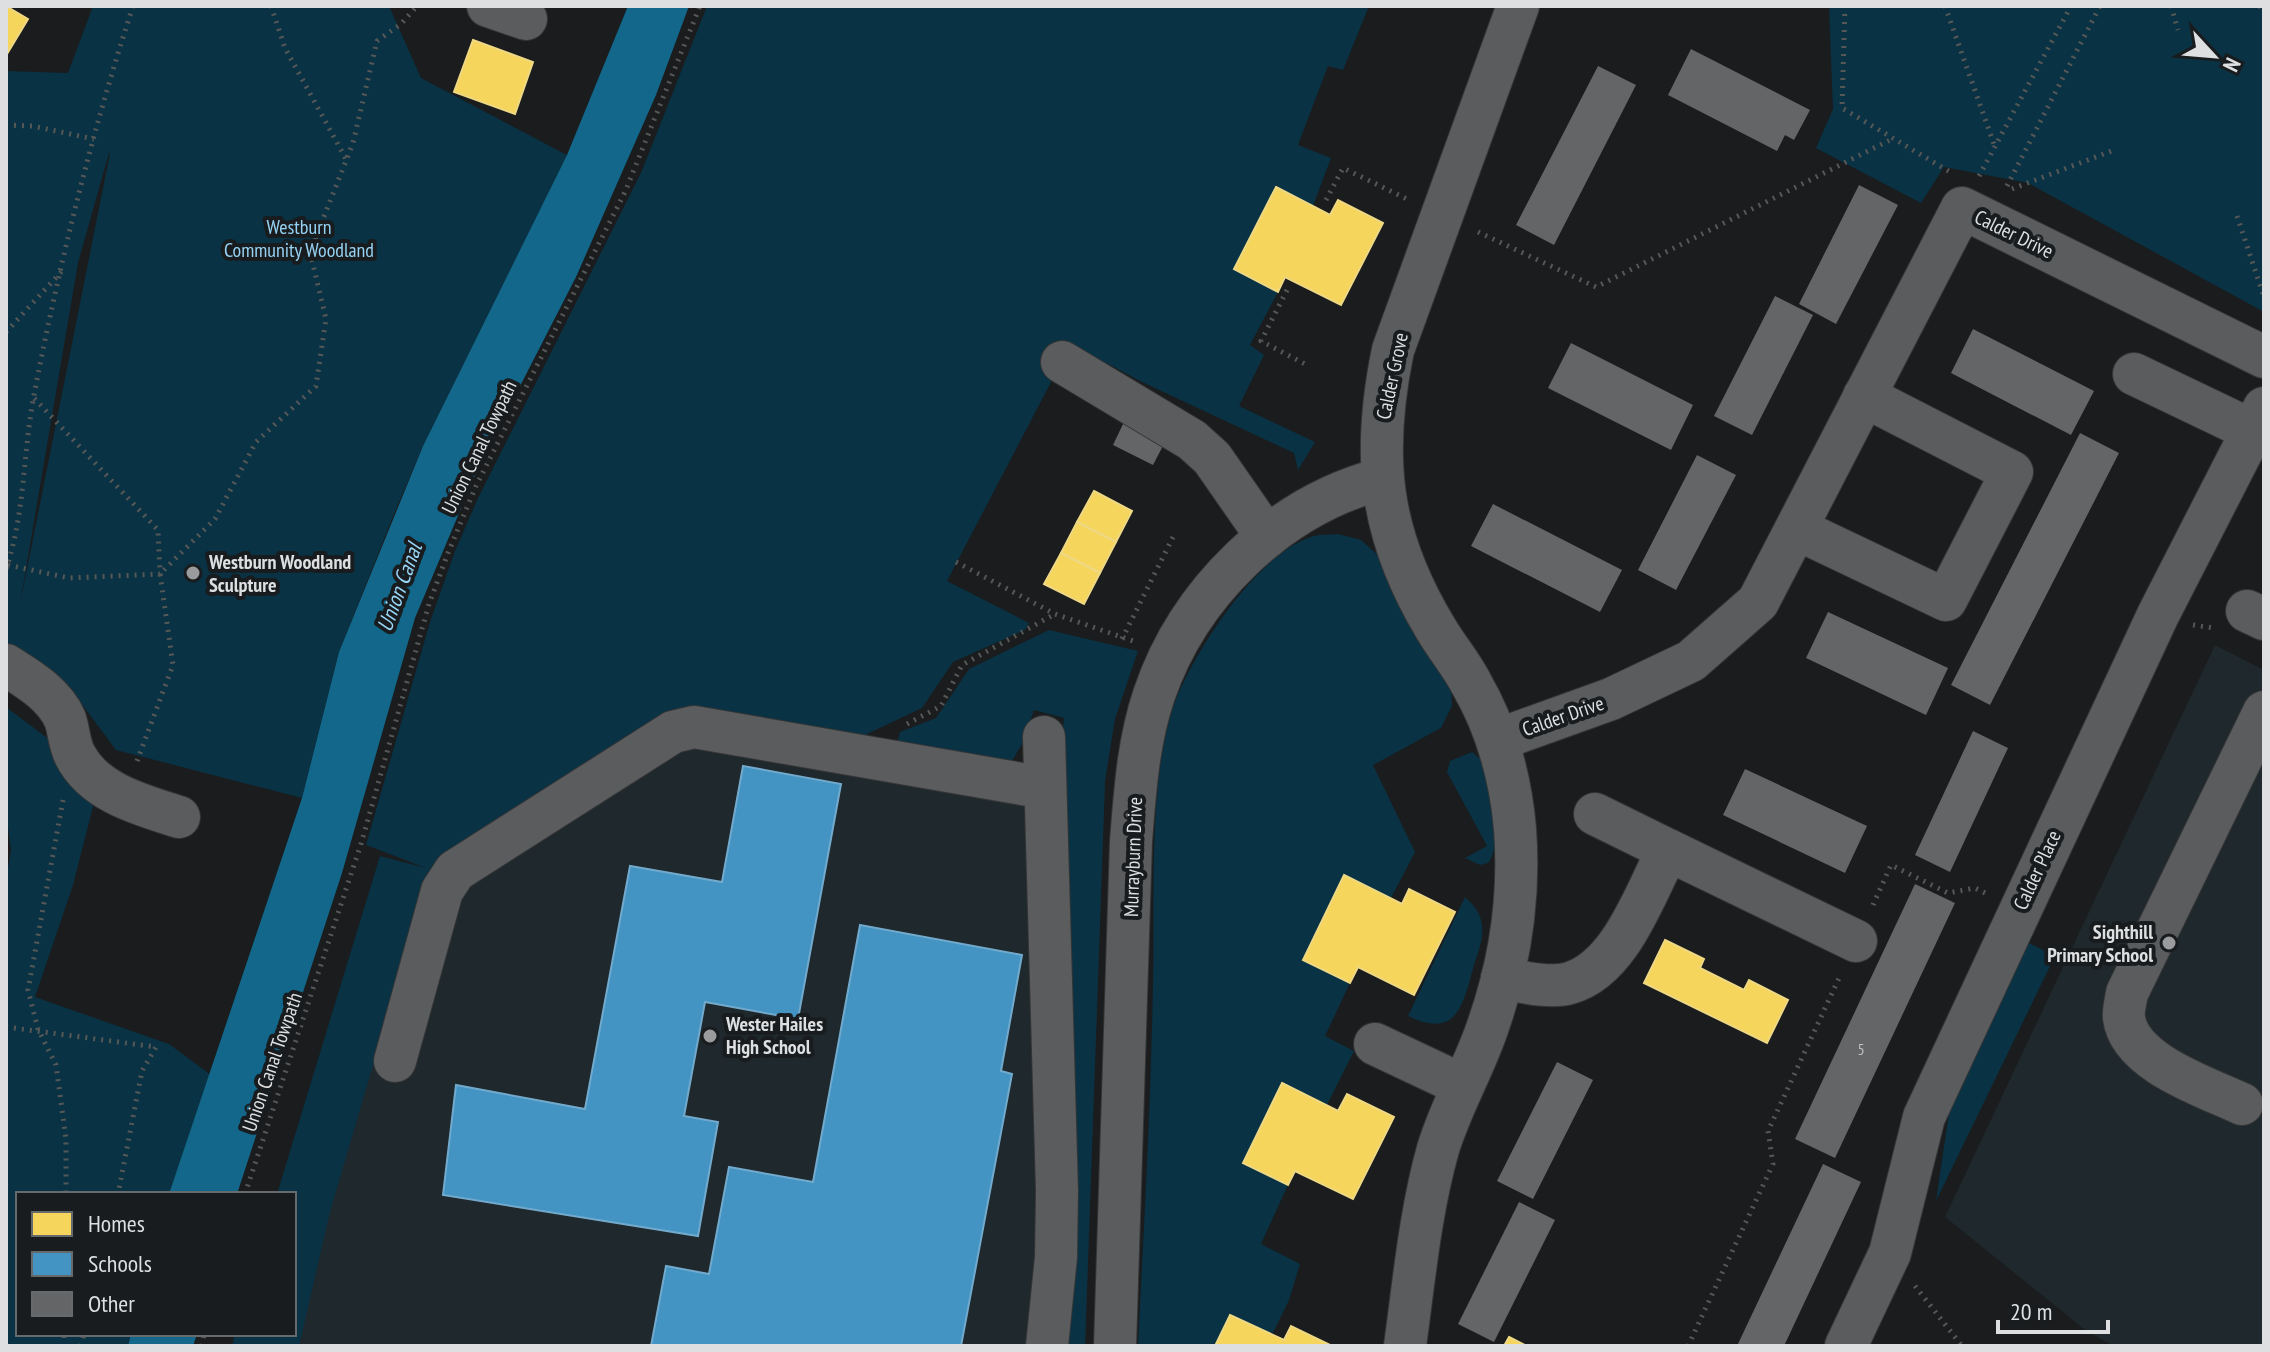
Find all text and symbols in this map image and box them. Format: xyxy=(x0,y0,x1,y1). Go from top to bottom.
north arrow xyxy=(2174,16,2254,96)
text: N xyxy=(2217,53,2247,76)
street label: Calder Drive xyxy=(1970,204,2058,264)
park label: Westburn Community Woodland xyxy=(224,214,374,263)
street label: Calder Grove xyxy=(1370,330,1414,422)
street label: Union Canal Towpath xyxy=(435,376,523,518)
water label: Union Canal xyxy=(370,537,429,635)
place label: Westburn Woodland Sculpture xyxy=(208,549,351,598)
marker: Westburn Woodland Sculpture xyxy=(184,564,202,582)
street label: Calder Drive xyxy=(1519,690,1607,742)
street label: Murrayburn Drive xyxy=(1118,797,1148,917)
street label: Calder Place xyxy=(2007,826,2067,914)
place label: Sighthill Primary School xyxy=(2047,919,2153,968)
marker: Sighthill Primary School xyxy=(2160,934,2178,952)
street label: Union Canal Towpath xyxy=(236,989,308,1135)
place label: Wester Hailes High School xyxy=(725,1011,823,1060)
marker: Wester Hailes High School xyxy=(701,1027,719,1045)
house number: 5 xyxy=(1857,1039,1865,1059)
legend xyxy=(16,1192,296,1336)
text: Homes xyxy=(88,1208,145,1239)
text: Schools xyxy=(88,1248,152,1279)
scale bar xyxy=(1998,1284,2108,1334)
text: Other xyxy=(88,1288,135,1319)
text: 20 m xyxy=(2010,1296,2052,1327)

